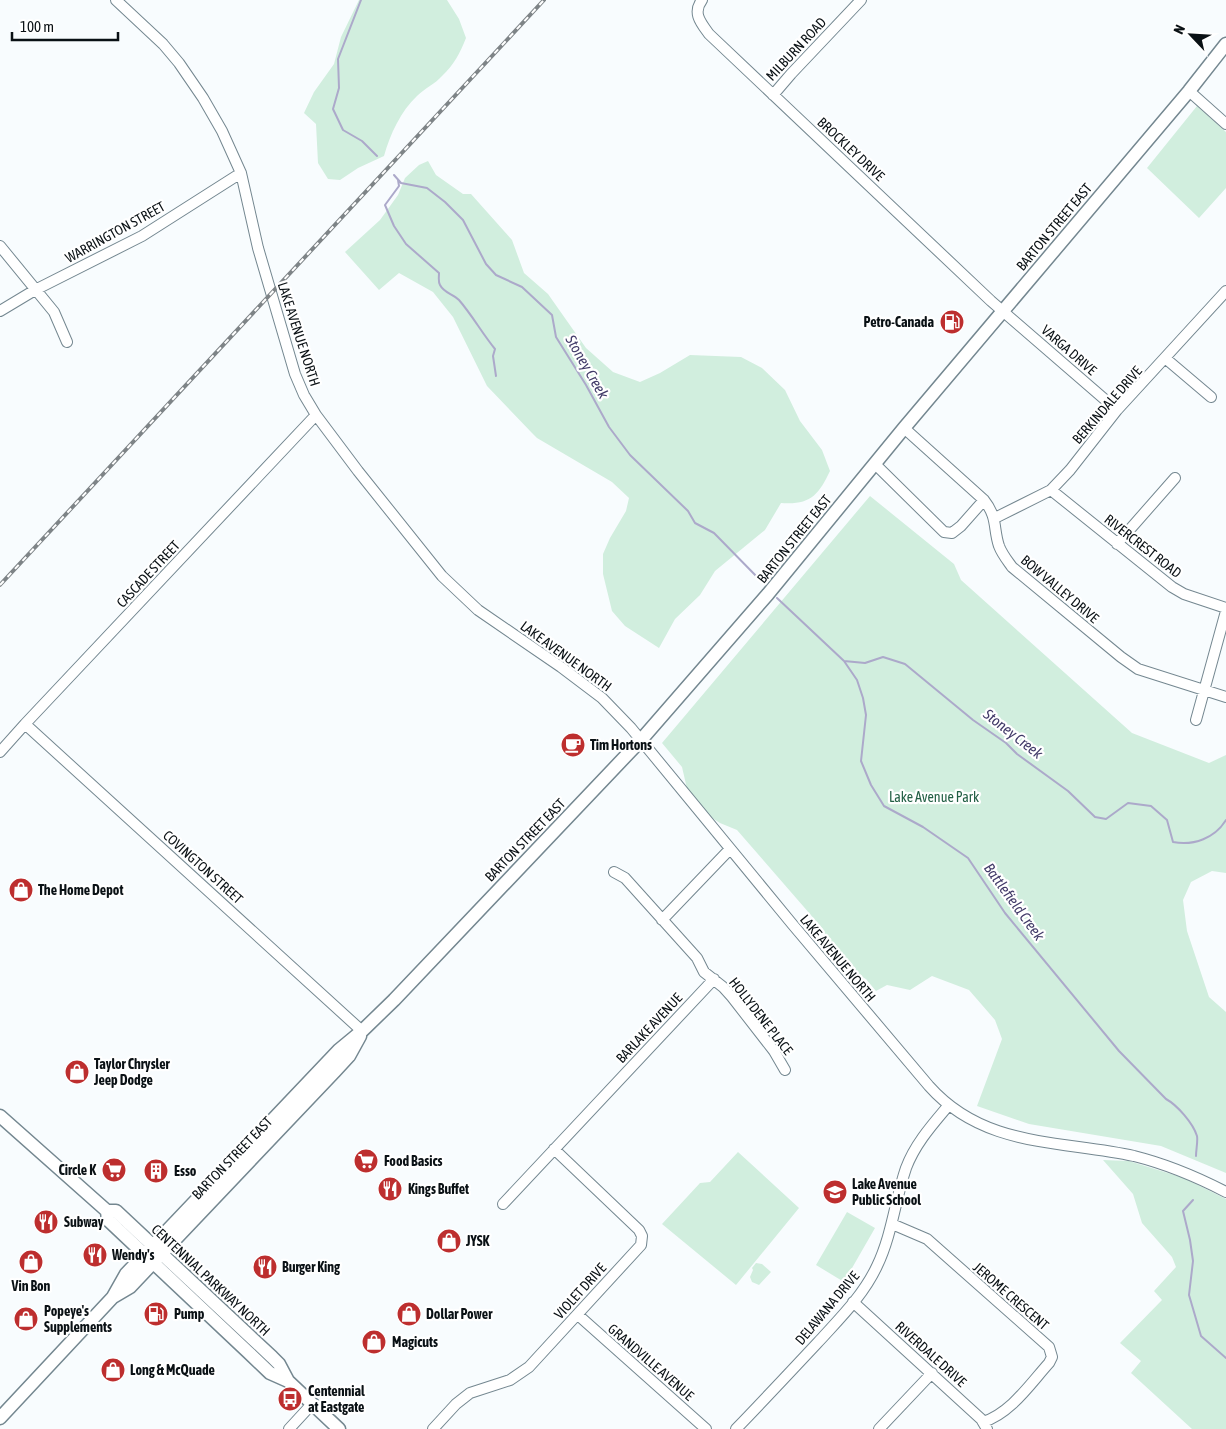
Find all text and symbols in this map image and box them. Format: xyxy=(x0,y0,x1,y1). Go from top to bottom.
scale bar xyxy=(12,10,119,42)
north arrow xyxy=(1166,10,1216,60)
street label: MILBURN ROAD xyxy=(763,14,829,84)
text: 100 m xyxy=(20,18,54,35)
text: N xyxy=(1170,22,1188,37)
street label: BROCKLEY DRIVE xyxy=(814,114,888,184)
street label: BARTON STREET EAST xyxy=(1013,180,1095,274)
street label: WARRINGTON STREET xyxy=(62,198,168,266)
street label: LAKE AVENUE NORTH xyxy=(275,280,323,388)
fuel station icon: Petro-Canada xyxy=(939,309,965,335)
place label: Petro-Canada xyxy=(863,314,934,330)
street label: VARGA DRIVE xyxy=(1038,322,1100,378)
water label: Stoney Creek xyxy=(562,331,613,402)
street label: BERKINDALE DRIVE xyxy=(1069,363,1145,447)
street label: BARTON STREET EAST xyxy=(754,492,834,586)
street label: RIVERCREST ROAD xyxy=(1101,511,1185,581)
street label: CASCADE STREET xyxy=(113,537,183,611)
street label: BOW VALLEY DRIVE xyxy=(1018,552,1102,626)
street label: LAKE AVENUE NORTH xyxy=(517,618,615,694)
water label: Stoney Creek xyxy=(980,705,1047,762)
cafe icon: Tim Hortons xyxy=(560,732,586,758)
place label: Tim Hortons xyxy=(590,737,652,753)
park label: Lake Avenue Park xyxy=(889,789,979,805)
street label: BARTON STREET EAST xyxy=(482,795,568,885)
street label: COVINGTON STREET xyxy=(160,827,246,907)
water label: Battlefield Creek xyxy=(981,860,1048,944)
shop icon: The Home Depot xyxy=(8,877,34,903)
place label: The Home Depot xyxy=(38,882,123,898)
street label: LAKE AVENUE NORTH xyxy=(797,911,879,1005)
street label: HOLLYDENE PLACE xyxy=(726,974,796,1058)
street label: BARLAKE AVENUE xyxy=(613,990,685,1066)
place label: Taylor Chrysler Jeep Dodge xyxy=(93,1056,170,1088)
shop icon: Taylor Chrysler Jeep Dodge xyxy=(64,1059,90,1085)
street label: BARTON STREET EAST xyxy=(189,1113,275,1203)
supermarket icon: Food Basics xyxy=(353,1148,379,1174)
place label: Food Basics xyxy=(384,1153,443,1169)
supermarket icon: Circle K xyxy=(101,1157,127,1183)
building icon: Esso xyxy=(143,1158,169,1184)
place label: Circle K xyxy=(58,1162,96,1178)
place label: Esso xyxy=(174,1163,197,1179)
restaurant icon: Kings Buffet xyxy=(377,1176,403,1202)
place label: Lake Avenue Public School xyxy=(852,1176,921,1208)
school or university icon: Lake Avenue Public School xyxy=(822,1179,848,1205)
place label: Kings Buffet xyxy=(408,1181,469,1197)
restaurant icon: Subway xyxy=(33,1209,59,1235)
place label: Subway xyxy=(64,1214,104,1230)
street label: CENTENNIAL PARKWAY NORTH xyxy=(149,1221,273,1339)
shop icon: JYSK xyxy=(436,1228,462,1254)
place label: JYSK xyxy=(465,1233,490,1249)
restaurant icon: Wendy's xyxy=(82,1242,108,1268)
place label: Wendy's xyxy=(111,1247,155,1263)
shop icon: Vin Bon xyxy=(18,1249,44,1275)
restaurant icon: Burger King xyxy=(252,1254,278,1280)
place label: Burger King xyxy=(282,1259,341,1275)
street label: JEROME CRESCENT xyxy=(970,1259,1052,1333)
street label: VIOLET DRIVE xyxy=(551,1260,609,1322)
street label: DELAWANA DRIVE xyxy=(792,1268,862,1348)
place label: Vin Bon xyxy=(11,1278,51,1294)
fuel station icon: Pump xyxy=(143,1301,169,1327)
shop icon: Dollar Power xyxy=(396,1301,422,1327)
place label: Popeye's Supplements xyxy=(44,1303,112,1335)
shop icon: Popeye's Supplements xyxy=(13,1306,39,1332)
place label: Pump xyxy=(174,1306,205,1322)
place label: Dollar Power xyxy=(426,1306,493,1322)
street label: RIVERDALE DRIVE xyxy=(892,1318,970,1390)
street label: GRANDVILLE AVENUE xyxy=(605,1320,697,1404)
shop icon: Magicuts xyxy=(361,1329,387,1355)
place label: Magicuts xyxy=(392,1334,438,1350)
shop icon: Long & McQuade xyxy=(100,1357,126,1383)
place label: Long & McQuade xyxy=(130,1362,215,1378)
place label: Centennial at Eastgate xyxy=(308,1383,365,1415)
bus stop icon: Centennial at Eastgate xyxy=(277,1386,303,1412)

